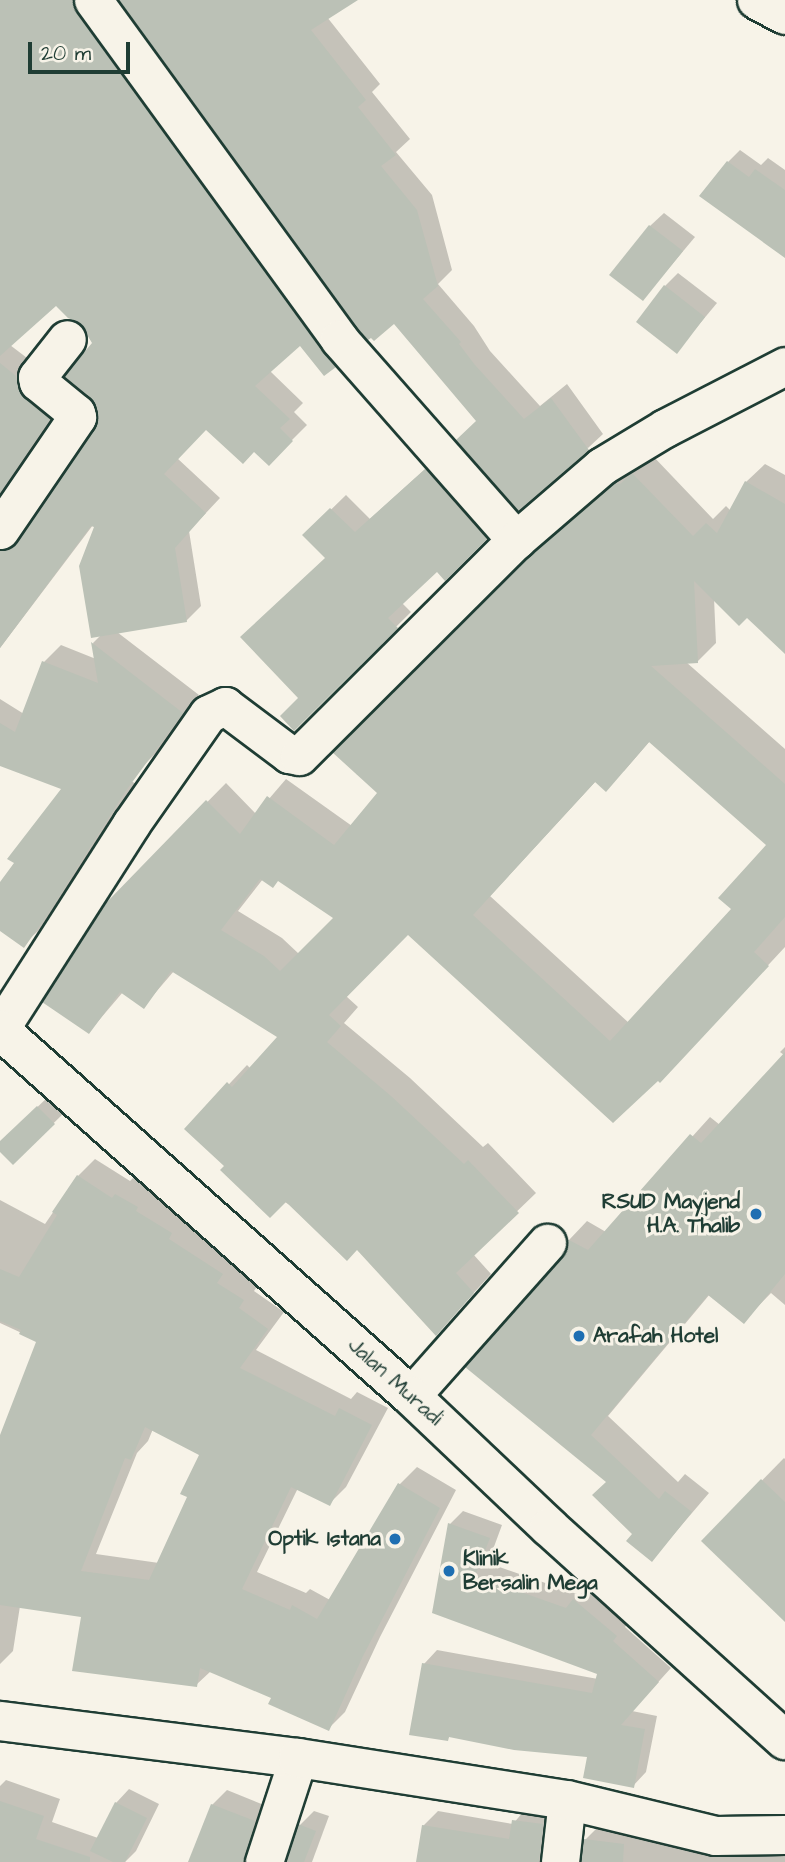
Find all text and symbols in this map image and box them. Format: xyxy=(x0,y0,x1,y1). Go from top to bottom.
scale bar xyxy=(32,28,133,72)
text: 20 m xyxy=(41,39,91,68)
place label: RSUD Mayjend H.A. Thalib xyxy=(602,1189,740,1239)
marker: RSUD Mayjend H.A. Thalib xyxy=(746,1204,766,1224)
place label: Arafah Hotel xyxy=(593,1323,718,1349)
marker: Arafah Hotel xyxy=(571,1328,587,1344)
street label: Jalan Muradi xyxy=(342,1333,448,1431)
place label: Optik Istana xyxy=(268,1526,381,1552)
marker: Optik Istana xyxy=(387,1531,403,1547)
place label: Klinik Bersalin Mega xyxy=(463,1546,598,1596)
marker: Klinik Bersalin Mega xyxy=(441,1563,457,1579)

